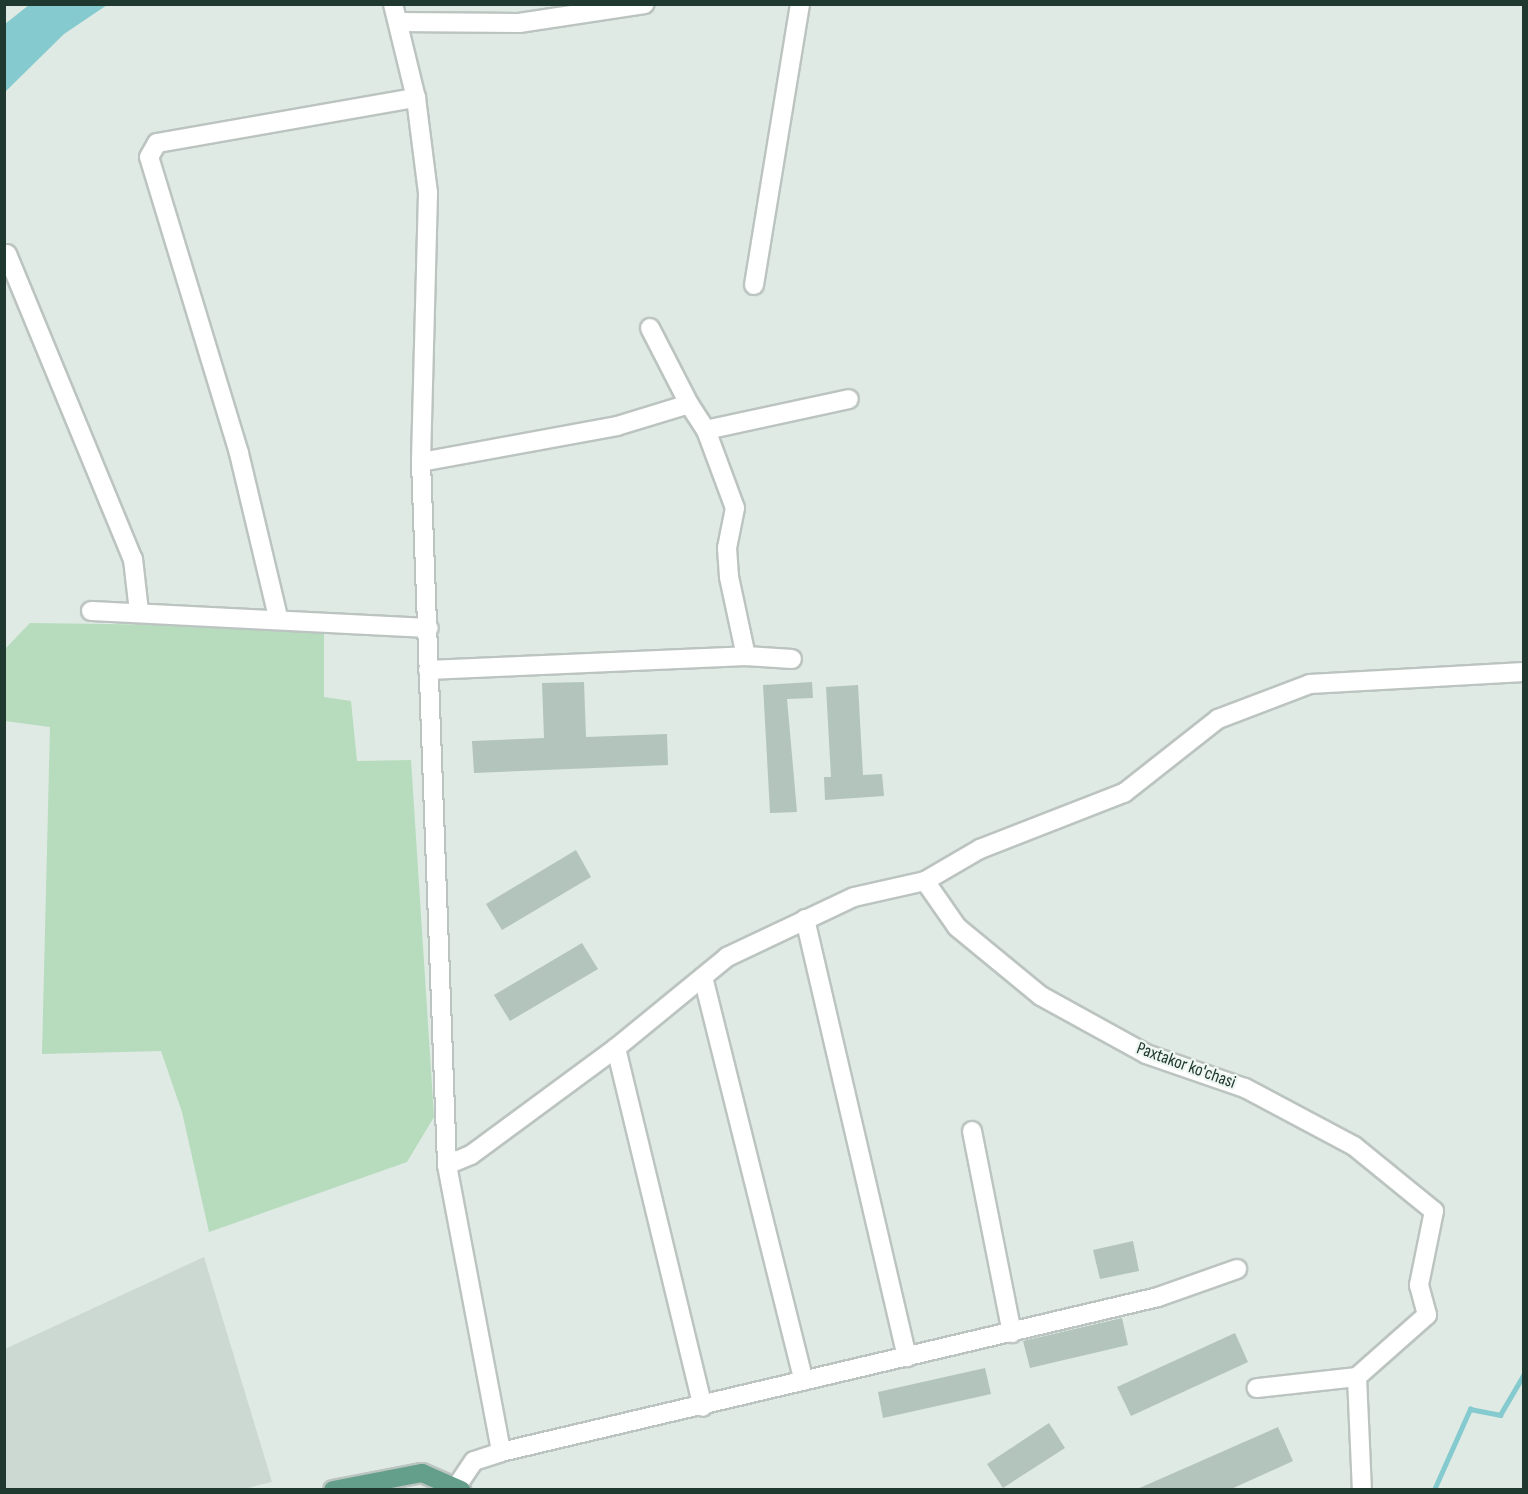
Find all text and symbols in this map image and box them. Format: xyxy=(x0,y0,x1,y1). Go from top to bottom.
street label: Paxtakor ko'chasi xyxy=(1133,1038,1239,1094)

